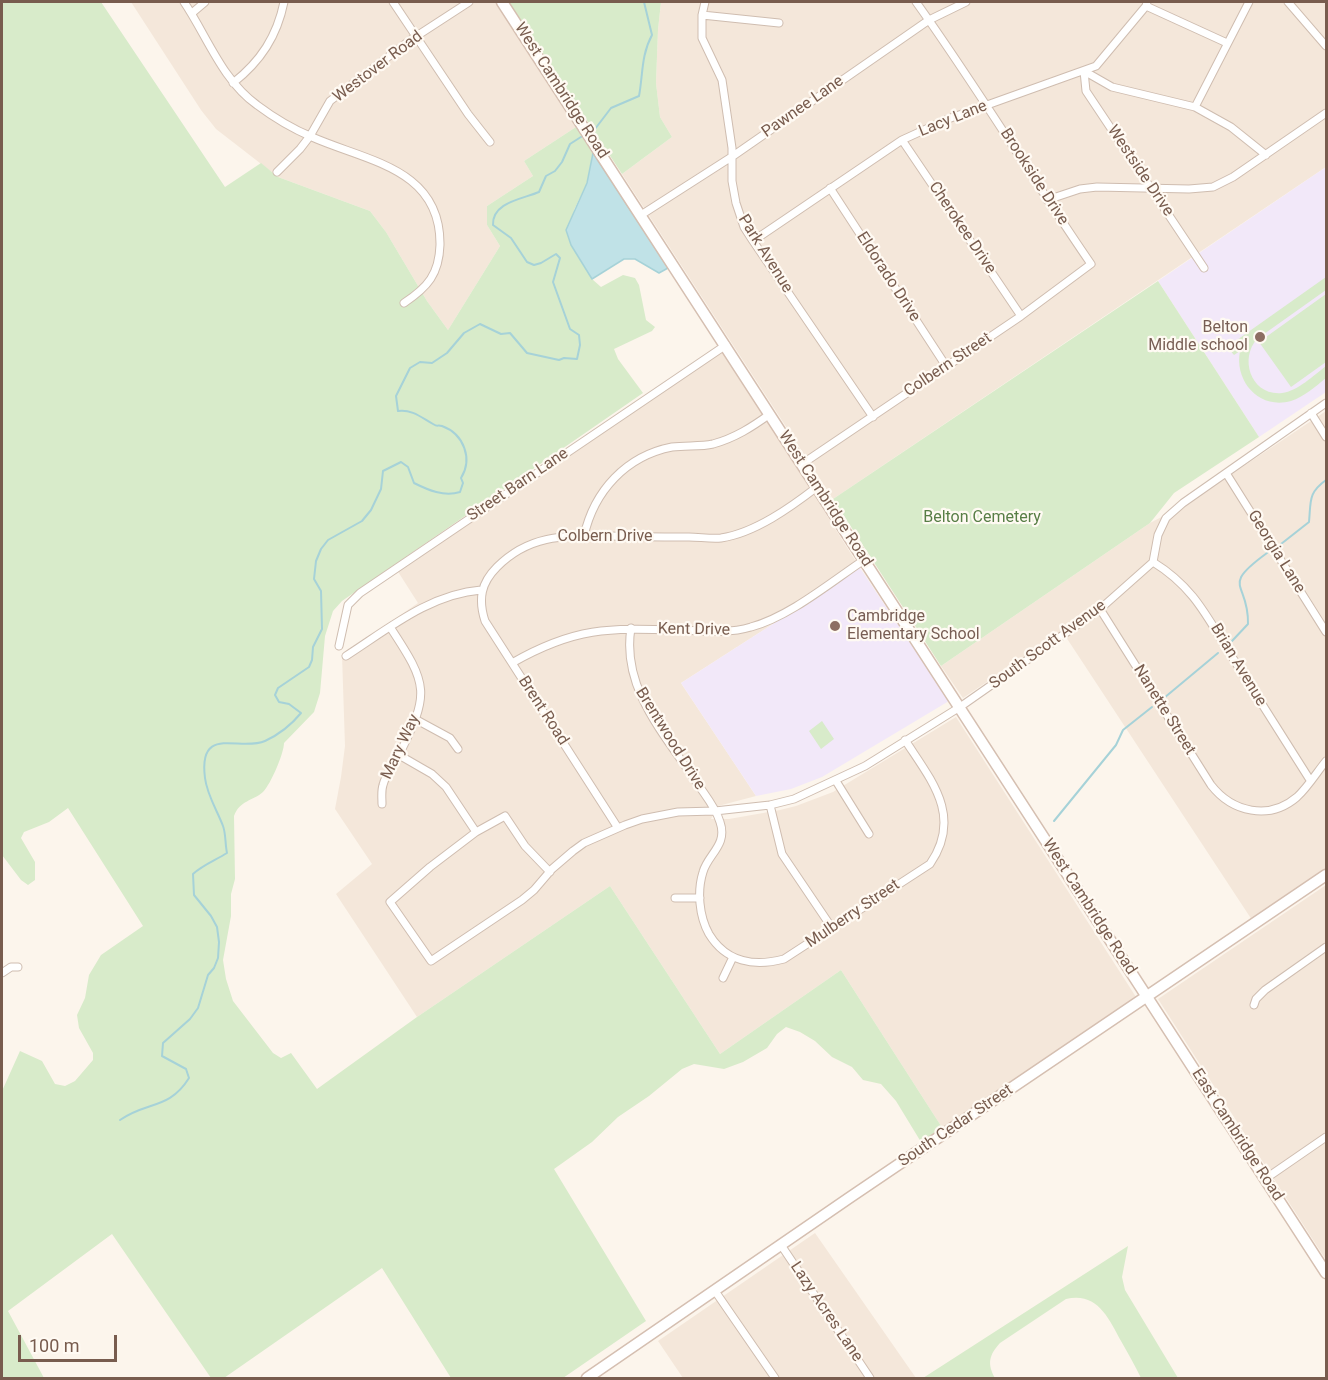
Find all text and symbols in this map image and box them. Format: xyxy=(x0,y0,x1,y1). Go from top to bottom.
street label: West Cambridge Road xyxy=(510,19,612,163)
street label: Westover Road xyxy=(329,27,427,107)
street label: Pawnee Lane xyxy=(759,72,847,142)
street label: Lacy Lane xyxy=(916,97,990,141)
street label: Westside Drive xyxy=(1103,122,1177,220)
street label: Brookside Drive xyxy=(996,125,1072,229)
street label: Cherokee Drive xyxy=(924,178,1000,278)
street label: Park Avenue xyxy=(733,211,797,297)
street label: Eldorado Drive xyxy=(852,229,924,325)
place label: Belton Middle school xyxy=(1148,318,1248,356)
street label: Colbern Street xyxy=(901,329,995,401)
marker: Belton Middle school xyxy=(1253,330,1267,344)
street label: West Cambridge Road xyxy=(774,427,876,571)
street label: Street Barn Lane xyxy=(464,444,572,526)
street label: Georgia Lane xyxy=(1243,507,1309,597)
park label: Belton Cemetery xyxy=(923,508,1041,528)
street label: Colbern Drive xyxy=(557,527,653,547)
street label: South Scott Avenue xyxy=(986,596,1110,694)
place label: Cambridge Elementary School xyxy=(847,607,980,645)
marker: Cambridge Elementary School xyxy=(828,619,842,633)
street label: Kent Drive xyxy=(658,620,730,640)
street label: Brian Avenue xyxy=(1206,620,1270,710)
street label: Nanette Street xyxy=(1129,661,1199,759)
street label: Brent Road xyxy=(514,673,572,749)
street label: Brentwood Drive xyxy=(631,684,709,794)
street label: Mary Way xyxy=(378,711,424,783)
street label: West Cambridge Road xyxy=(1038,835,1140,979)
street label: Mulberry Street xyxy=(802,876,904,952)
street label: East Cambridge Road xyxy=(1187,1065,1287,1205)
street label: South Cedar Street xyxy=(895,1081,1017,1171)
street label: Lazy Acres Lane xyxy=(786,1258,866,1366)
scale bar xyxy=(21,1323,120,1361)
text: 100 m xyxy=(29,1335,80,1356)

